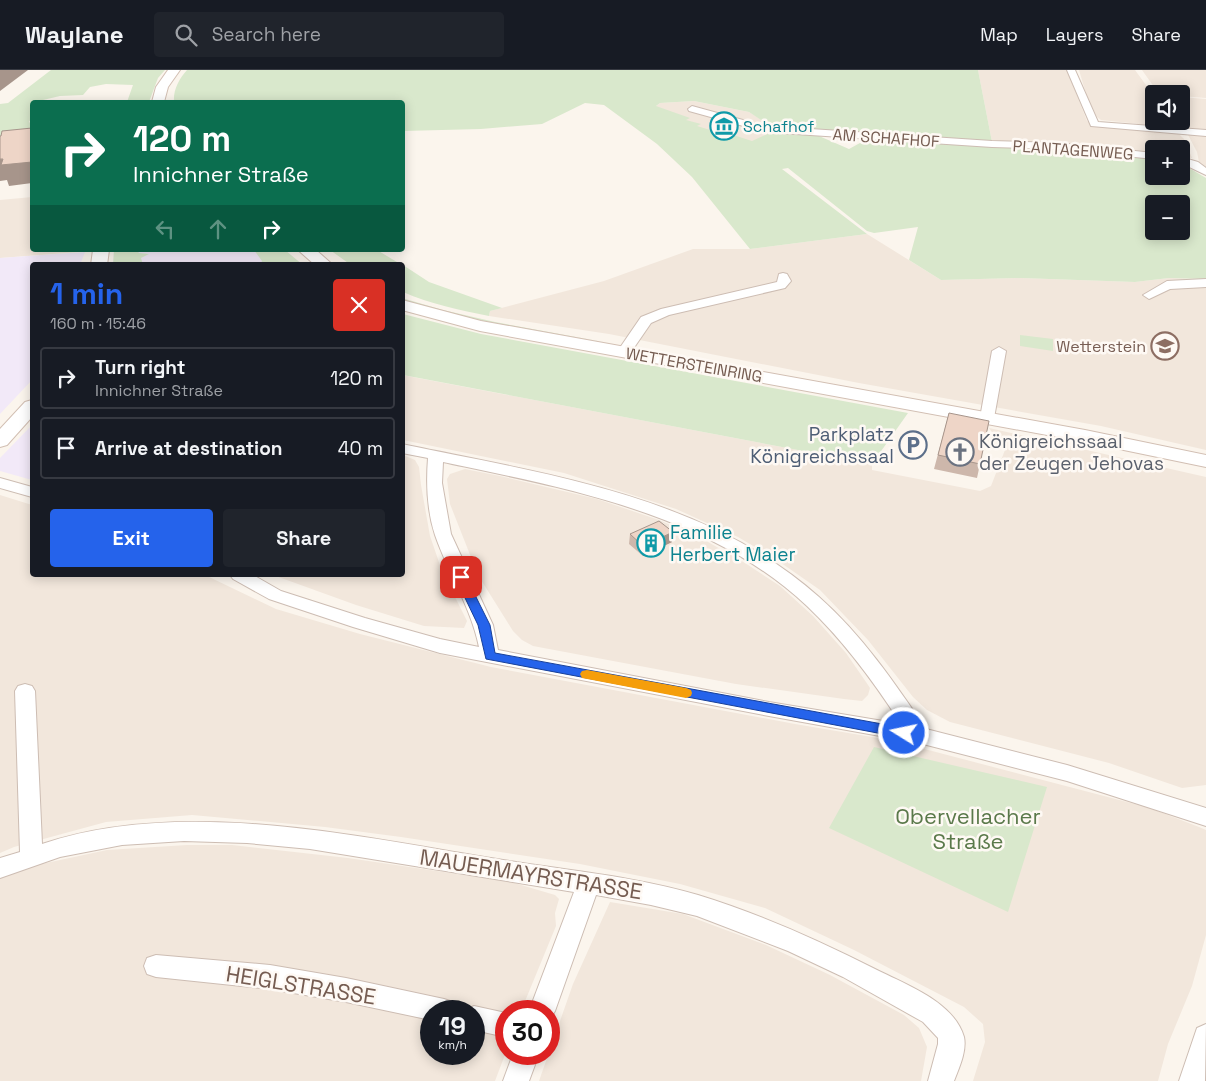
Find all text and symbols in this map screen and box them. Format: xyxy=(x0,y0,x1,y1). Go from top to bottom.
search box xyxy=(154,12,504,57)
text: Waylane xyxy=(25,19,124,50)
icon: search xyxy=(172,21,200,49)
text: Search here xyxy=(212,22,321,47)
text: Map xyxy=(980,23,1018,46)
text: Layers xyxy=(1046,23,1103,46)
text: Share xyxy=(1131,23,1181,46)
map controls xyxy=(1145,85,1190,240)
button: sound xyxy=(1145,85,1190,130)
museum icon: Schafhof xyxy=(709,111,739,141)
place label: Schafhof xyxy=(743,116,814,137)
text: 120 m xyxy=(133,117,231,161)
icon: right xyxy=(50,120,115,185)
street label: AM SCHAFHOF xyxy=(832,124,941,152)
street label: PLANTAGENWEG xyxy=(1012,135,1134,165)
button: + xyxy=(1145,140,1190,185)
text: Innichner Straße xyxy=(133,160,309,188)
button: − xyxy=(1145,195,1190,240)
icon: left xyxy=(151,215,179,243)
icon: ahead xyxy=(204,215,232,243)
icon: right xyxy=(257,215,285,243)
text: 1 min xyxy=(50,274,123,313)
button: close xyxy=(333,279,385,331)
text: 160 m · 15:46 xyxy=(50,313,146,334)
school or university icon: Wetterstein xyxy=(1150,331,1180,361)
place label: Wetterstein xyxy=(1056,336,1146,357)
street label: WETTERSTEINRING xyxy=(624,343,764,387)
text: Turn right xyxy=(95,355,185,380)
icon: right xyxy=(52,364,80,392)
text: 120 m xyxy=(330,366,383,391)
text: Innichner Straße xyxy=(95,380,223,401)
place label: Parkplatz Königreichssaal xyxy=(750,422,894,469)
place label: Königreichssaal der Zeugen Jehovas xyxy=(979,429,1164,476)
parking icon: Parkplatz Königreichssaal xyxy=(898,430,928,460)
icon: arrive xyxy=(52,434,80,462)
text: Arrive at destination xyxy=(95,436,283,461)
text: 40 m xyxy=(338,436,383,461)
church icon: Königreichssaal der Zeugen Jehovas xyxy=(945,437,975,467)
button: Exit xyxy=(50,509,213,567)
button: Share xyxy=(223,509,385,567)
place label: Familie Herbert Maier xyxy=(670,520,796,567)
building icon: Familie Herbert Maier xyxy=(636,528,666,558)
pin xyxy=(440,556,482,598)
icon: arrive xyxy=(447,563,475,591)
position arrow xyxy=(877,706,929,758)
park label: Obervellacher Straße xyxy=(895,802,1041,855)
street label: MAUERMAYRSTRASSE xyxy=(418,843,644,905)
street label: HEIGLSTRASSE xyxy=(224,959,378,1011)
speed limit sign: 30 xyxy=(495,1000,560,1065)
text: 19 xyxy=(439,1010,466,1042)
text: km/h xyxy=(438,1037,467,1053)

